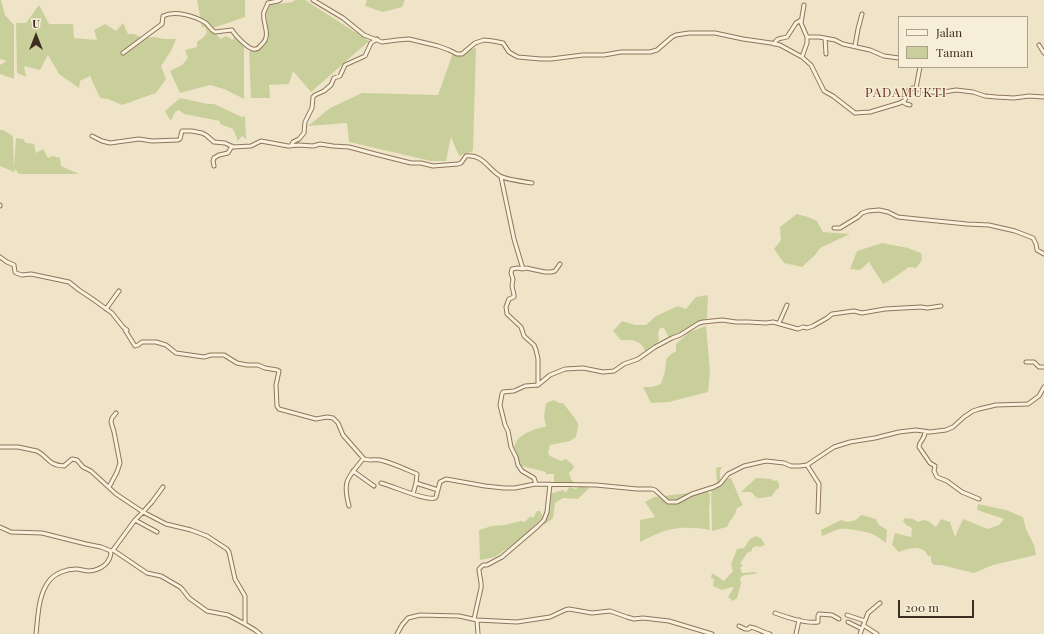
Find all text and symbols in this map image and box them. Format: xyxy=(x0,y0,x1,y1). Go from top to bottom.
north arrow xyxy=(16,16,56,56)
text: U xyxy=(32,16,40,31)
legend xyxy=(898,16,1028,68)
text: Jalan xyxy=(936,24,962,40)
text: Taman xyxy=(936,44,973,60)
district label: PADAMUKTI xyxy=(865,85,947,101)
scale bar xyxy=(900,592,976,618)
text: 200 m xyxy=(905,599,939,615)

